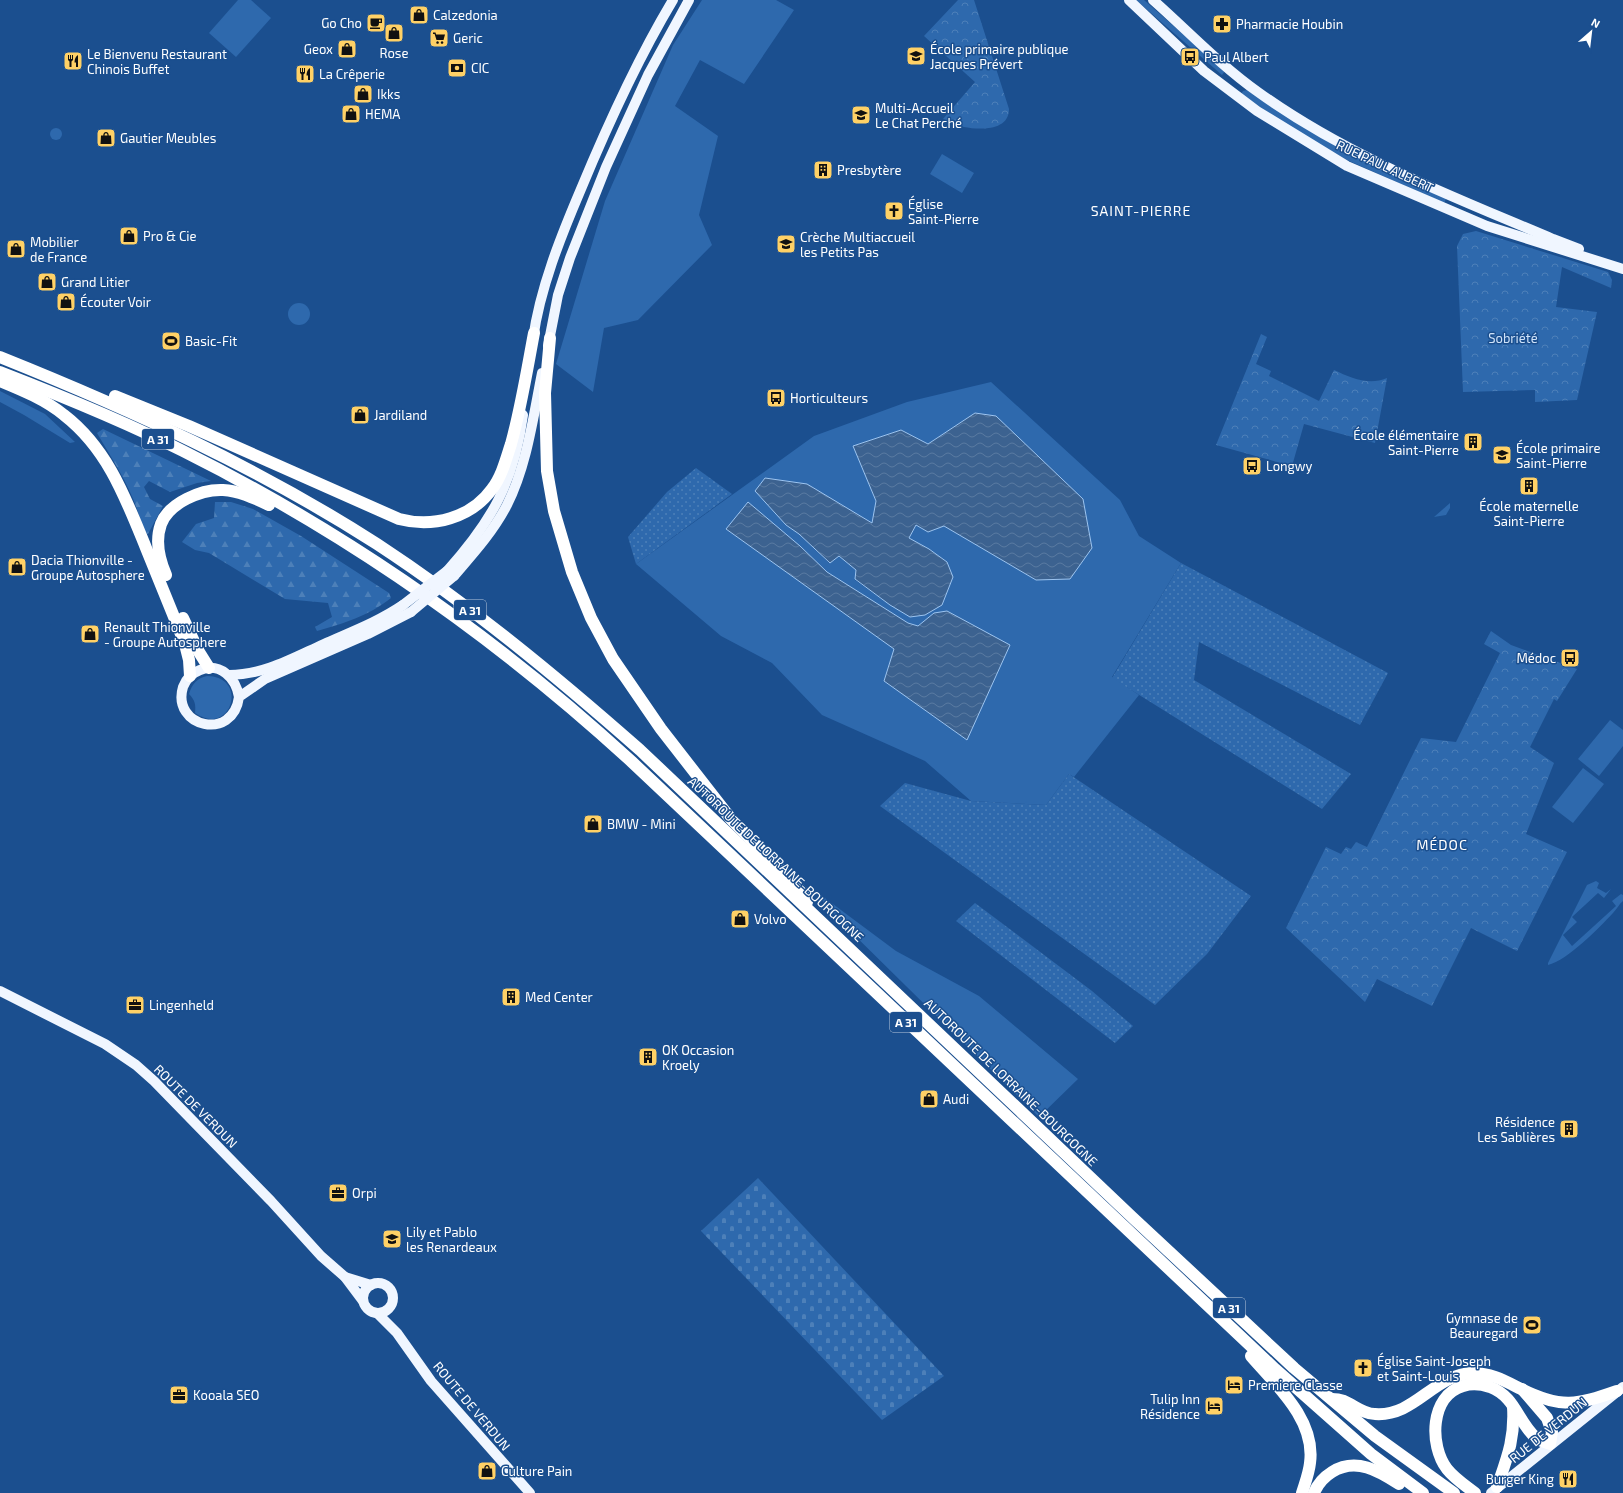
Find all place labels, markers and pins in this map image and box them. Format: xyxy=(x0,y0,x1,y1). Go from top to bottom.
shop icon: Calzedonia xyxy=(408,4,430,26)
place label: Calzedonia xyxy=(433,7,498,23)
cafe icon: Go Cho xyxy=(365,12,387,34)
pharmacy icon: Pharmacie Houbin xyxy=(1211,13,1233,35)
place label: Go Cho xyxy=(321,15,362,31)
place label: Pharmacie Houbin xyxy=(1236,16,1343,32)
shop icon: Rose xyxy=(383,22,405,44)
supermarket icon: Geric xyxy=(428,27,450,49)
place label: Geric xyxy=(453,30,483,46)
shop icon: Geox xyxy=(336,38,358,60)
place label: École primaire publique Jacques Prévert xyxy=(930,40,1069,72)
place label: Geox xyxy=(304,41,333,57)
place label: Rose xyxy=(380,45,408,61)
school or university icon: École primaire publique Jacques Prévert xyxy=(905,45,927,67)
place label: Le Bienvenu Restaurant Chinois Buffet xyxy=(87,46,227,77)
bus stop icon: Paul Albert xyxy=(1179,46,1201,68)
place label: Paul Albert xyxy=(1204,49,1269,65)
restaurant icon: Le Bienvenu Restaurant Chinois Buffet xyxy=(62,50,84,72)
bank icon: CIC xyxy=(446,57,468,79)
place label: CIC xyxy=(471,60,489,76)
restaurant icon: La Crêperie xyxy=(294,63,316,85)
place label: La Crêperie xyxy=(319,66,385,82)
shop icon: Ikks xyxy=(352,83,374,105)
place label: Ikks xyxy=(377,86,400,102)
place label: Multi-Accueil Le Chat Perché xyxy=(875,100,962,131)
shop icon: HEMA xyxy=(340,103,362,125)
school or university icon: Multi-Accueil Le Chat Perché xyxy=(850,104,872,126)
place label: HEMA xyxy=(365,106,400,122)
shop icon: Gautier Meubles xyxy=(95,127,117,149)
place label: Gautier Meubles xyxy=(120,130,216,146)
building icon: Presbytère xyxy=(812,159,834,181)
place label: Presbytère xyxy=(837,162,901,178)
place label: Église Saint-Pierre xyxy=(908,195,979,227)
church icon: Église Saint-Pierre xyxy=(883,200,905,222)
shop icon: Pro & Cie xyxy=(118,225,140,247)
place label: Pro & Cie xyxy=(143,228,197,244)
place label: Crèche Multiaccueil les Petits Pas xyxy=(800,229,915,260)
school or university icon: Crèche Multiaccueil les Petits Pas xyxy=(775,233,797,255)
place label: Mobilier de France xyxy=(30,234,87,265)
shop icon: Mobilier de France xyxy=(5,238,27,260)
shop icon: Grand Litier xyxy=(36,271,58,293)
place label: Grand Litier xyxy=(61,274,130,290)
shop icon: Écouter Voir xyxy=(55,291,77,313)
place label: Écouter Voir xyxy=(80,293,151,310)
sports icon: Basic-Fit xyxy=(160,330,182,352)
place label: Basic-Fit xyxy=(185,333,237,349)
bus stop icon: Horticulteurs xyxy=(765,387,787,409)
place label: Horticulteurs xyxy=(790,390,868,406)
shop icon: Jardiland xyxy=(349,404,371,426)
place label: Jardiland xyxy=(374,407,427,423)
place label: École élémentaire Saint-Pierre xyxy=(1353,426,1459,458)
building icon: École élémentaire Saint-Pierre xyxy=(1462,431,1484,453)
place label: École primaire Saint-Pierre xyxy=(1516,439,1600,471)
school or university icon: École primaire Saint-Pierre xyxy=(1491,444,1513,466)
bus stop icon: Longwy xyxy=(1241,455,1263,477)
place label: Longwy xyxy=(1266,458,1313,474)
building icon: École maternelle Saint-Pierre xyxy=(1518,475,1540,497)
place label: École maternelle Saint-Pierre xyxy=(1479,497,1579,529)
place label: Dacia Thionville - Groupe Autosphere xyxy=(31,552,145,583)
shop icon: Dacia Thionville - Groupe Autosphere xyxy=(6,556,28,578)
place label: Renault Thionville - Groupe Autosphere xyxy=(104,619,226,650)
shop icon: Renault Thionville - Groupe Autosphere xyxy=(79,623,101,645)
bus stop icon: Médoc xyxy=(1559,647,1581,669)
place label: Médoc xyxy=(1516,650,1556,666)
shop icon: BMW - Mini xyxy=(582,813,604,835)
place label: BMW - Mini xyxy=(607,816,676,832)
shop icon: Volvo xyxy=(729,908,751,930)
place label: Volvo xyxy=(754,911,787,927)
building icon: Med Center xyxy=(500,986,522,1008)
place label: Med Center xyxy=(525,989,593,1005)
office icon: Lingenheld xyxy=(124,994,146,1016)
place label: Lingenheld xyxy=(149,997,214,1013)
place label: OK Occasion Kroely xyxy=(662,1042,734,1073)
building icon: OK Occasion Kroely xyxy=(637,1046,659,1068)
shop icon: Audi xyxy=(918,1088,940,1110)
place label: Audi xyxy=(943,1091,969,1107)
place label: Résidence Les Sablières xyxy=(1477,1114,1555,1145)
building icon: Résidence Les Sablières xyxy=(1558,1118,1580,1140)
office icon: Orpi xyxy=(327,1182,349,1204)
place label: Orpi xyxy=(352,1185,377,1201)
place label: Lily et Pablo les Renardeaux xyxy=(406,1224,497,1255)
school or university icon: Lily et Pablo les Renardeaux xyxy=(381,1228,403,1250)
place label: Gymnase de Beauregard xyxy=(1446,1310,1518,1341)
sports icon: Gymnase de Beauregard xyxy=(1521,1314,1543,1336)
place label: Église Saint-Joseph et Saint-Louis xyxy=(1377,1352,1491,1384)
church icon: Église Saint-Joseph et Saint-Louis xyxy=(1352,1357,1374,1379)
hotel icon: Premiere Classe xyxy=(1223,1374,1245,1396)
place label: Premiere Classe xyxy=(1248,1377,1343,1393)
office icon: Kooala SEO xyxy=(168,1384,190,1406)
place label: Kooala SEO xyxy=(193,1387,260,1403)
place label: Tulip Inn Résidence xyxy=(1140,1391,1200,1422)
hotel icon: Tulip Inn Résidence xyxy=(1203,1395,1225,1417)
shop icon: Culture Pain xyxy=(476,1460,498,1482)
place label: Culture Pain xyxy=(501,1463,572,1479)
restaurant icon: Burger King xyxy=(1557,1468,1579,1490)
place label: Burger King xyxy=(1486,1471,1554,1487)

